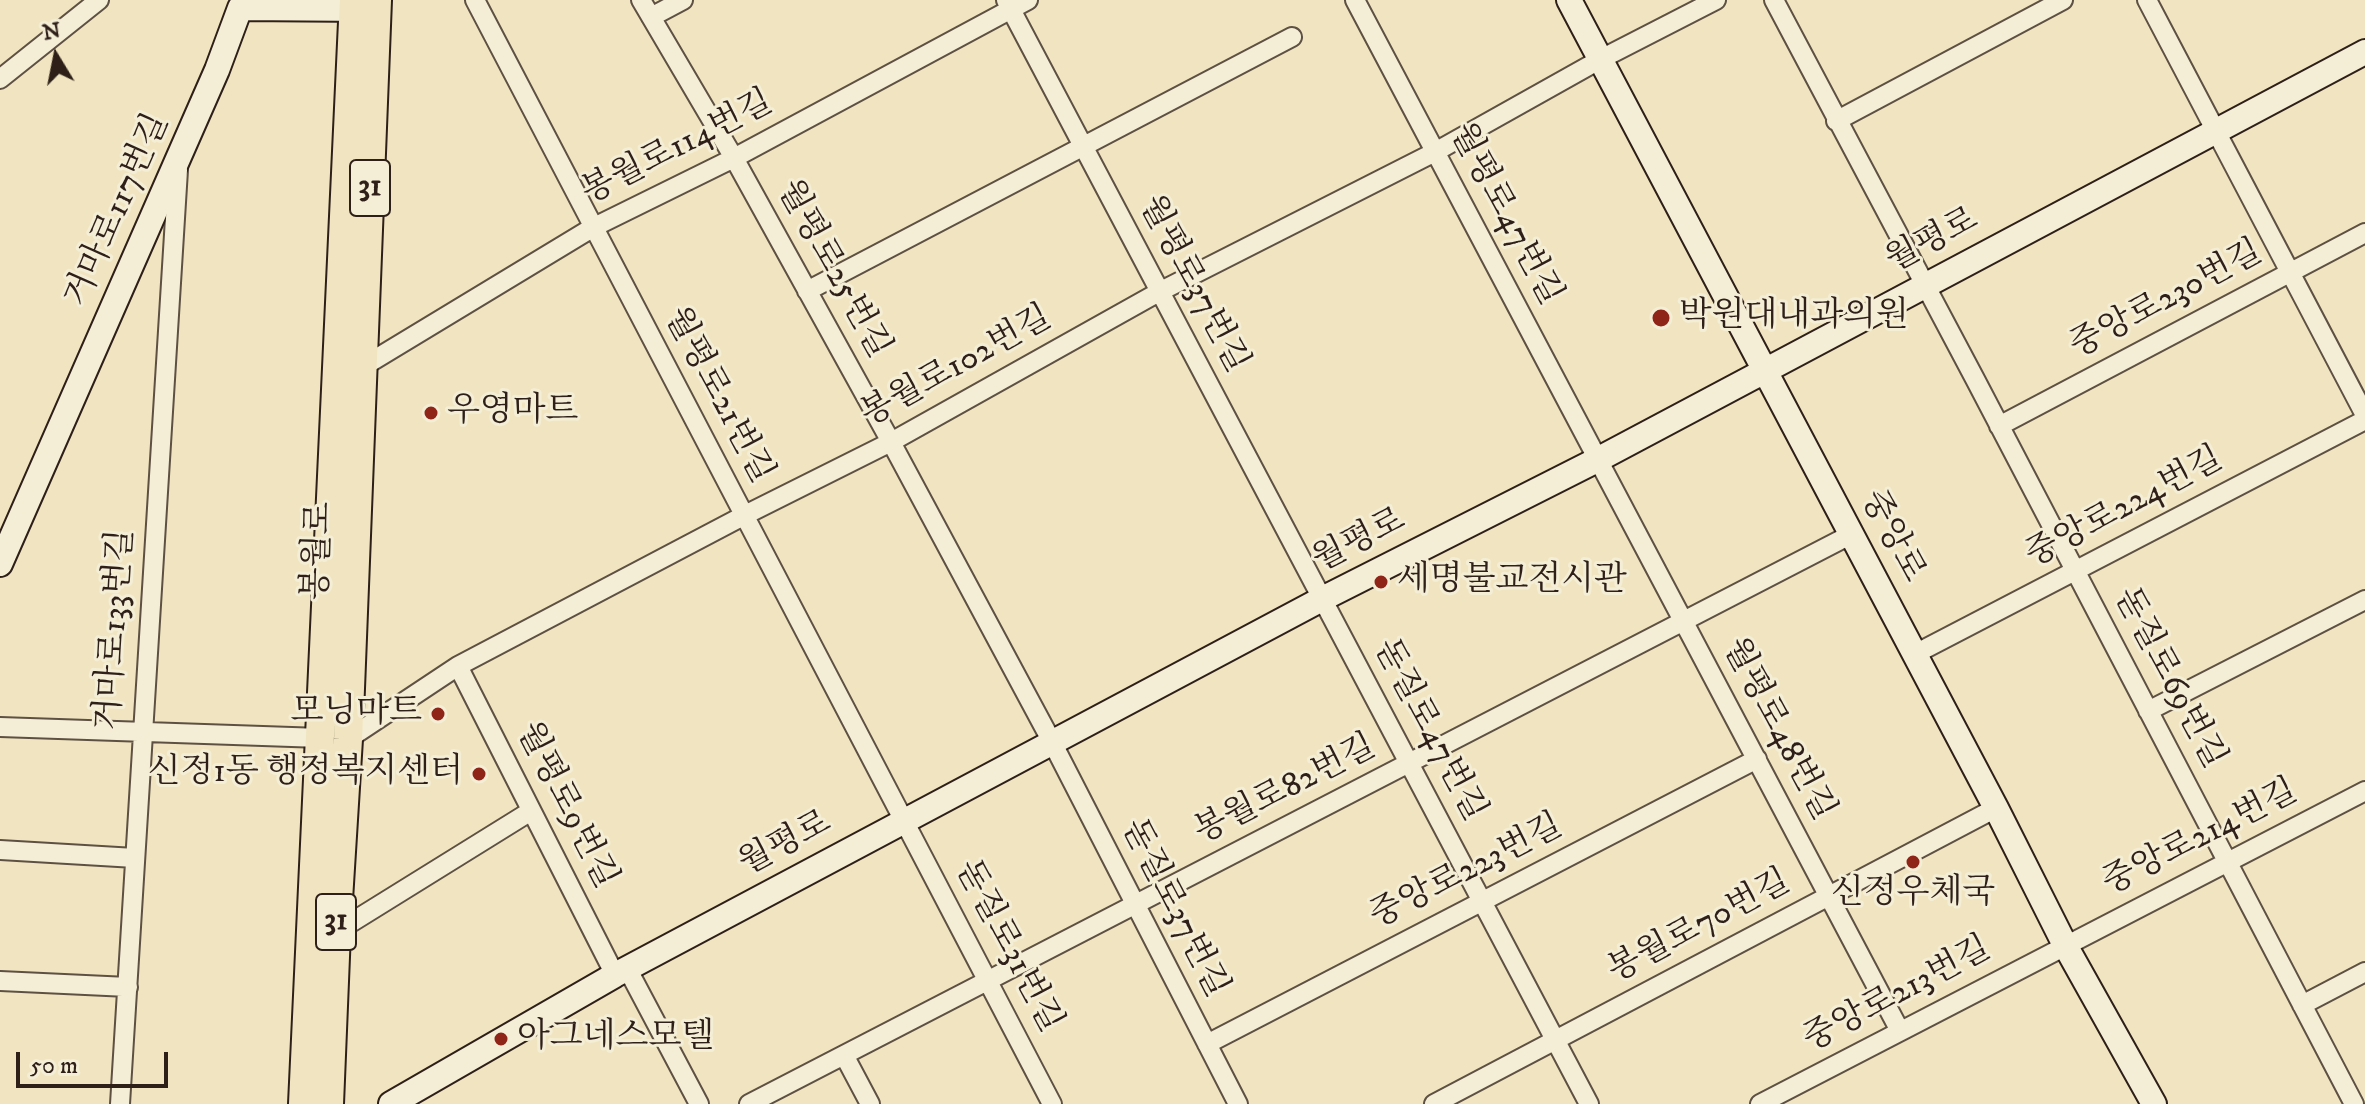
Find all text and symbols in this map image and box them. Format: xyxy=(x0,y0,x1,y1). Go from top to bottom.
north arrow xyxy=(16,16,96,96)
text: N xyxy=(41,17,63,47)
street label: 봉월로114번길 xyxy=(576,83,780,215)
street label: 거마로117번길 xyxy=(58,108,180,314)
street label: 월평로47번길 xyxy=(1439,117,1569,313)
road number: 31 xyxy=(350,160,390,216)
street label: 월평로25번길 xyxy=(766,174,898,366)
street label: 월평로37번길 xyxy=(1128,189,1256,381)
street label: 월평로 xyxy=(1880,201,1986,283)
street label: 중앙로230번길 xyxy=(2064,233,2270,369)
place label: 박원대내과의원 xyxy=(1679,298,1909,338)
street label: 봉월로102번길 xyxy=(855,299,1059,437)
street label: 월평로21번길 xyxy=(654,301,780,491)
marker: 박원대내과의원 xyxy=(1650,307,1672,329)
place label: 우영마트 xyxy=(447,393,578,433)
marker: 우영마트 xyxy=(422,404,440,422)
street label: 중앙로224번길 xyxy=(2020,440,2230,578)
street label: 중앙로 xyxy=(1850,484,1932,590)
street label: 봉월로 xyxy=(298,501,342,601)
street label: 월평로 xyxy=(1307,501,1413,583)
street label: 거마로133번길 xyxy=(90,528,144,732)
place label: 세명불교전시관 xyxy=(1397,562,1627,602)
marker: 세명불교전시관 xyxy=(1372,573,1390,591)
street label: 돋질로69번길 xyxy=(2103,582,2233,776)
street label: 월평로48번길 xyxy=(1712,632,1842,828)
street label: 돋질로47번길 xyxy=(1363,633,1493,829)
place label: 모닝마트 xyxy=(291,694,422,734)
marker: 모닝마트 xyxy=(429,705,447,723)
street label: 월평로9번길 xyxy=(506,716,624,896)
street label: 봉월로82번길 xyxy=(1189,728,1383,854)
place label: 신정1동 행정복지센터 xyxy=(148,754,463,794)
marker: 신정1동 행정복지센터 xyxy=(470,765,488,783)
street label: 중앙로214번길 xyxy=(2097,772,2305,906)
street label: 월평로 xyxy=(733,804,839,886)
street label: 중앙로223번길 xyxy=(1364,807,1570,939)
street label: 돋질로37번길 xyxy=(1111,813,1235,1005)
marker: 신정우체국 xyxy=(1904,853,1922,871)
street label: 돋질로31번길 xyxy=(945,854,1069,1040)
street label: 봉월로70번길 xyxy=(1602,863,1798,993)
place label: 신정우체국 xyxy=(1831,875,1995,915)
road number: 31 xyxy=(316,894,356,950)
street label: 중앙로213번길 xyxy=(1797,930,1999,1062)
place label: 아그네스모텔 xyxy=(517,1019,714,1059)
marker: 아그네스모텔 xyxy=(492,1030,510,1048)
scale bar xyxy=(20,1036,172,1086)
text: 50 m xyxy=(30,1051,78,1081)

